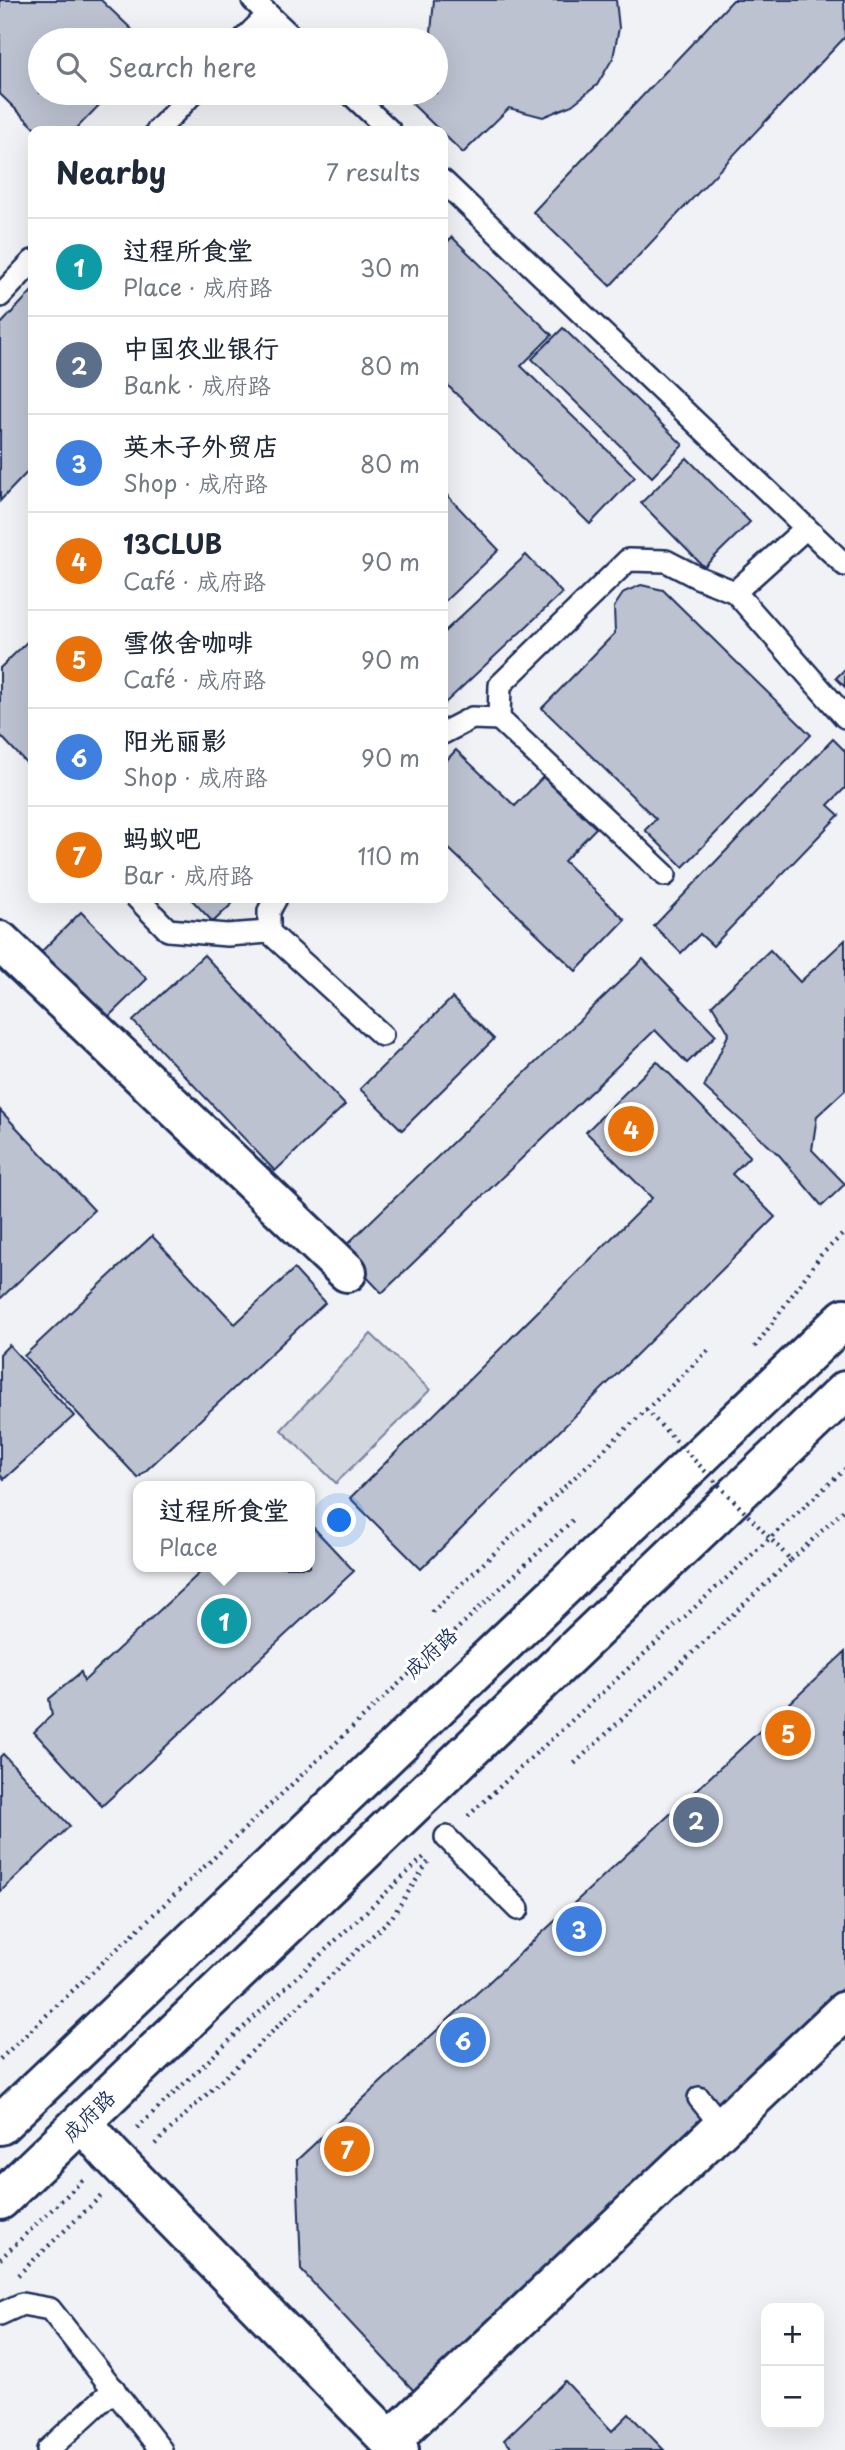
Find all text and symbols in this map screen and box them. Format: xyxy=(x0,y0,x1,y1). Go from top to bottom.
search box xyxy=(28,28,448,105)
text: Search here xyxy=(108,47,257,86)
icon: search xyxy=(52,48,90,86)
text: Nearby xyxy=(56,149,166,194)
text: 7 results xyxy=(326,154,420,189)
text: 过程所食堂 xyxy=(123,230,253,269)
text: 1 xyxy=(74,250,85,285)
text: 30 m xyxy=(359,250,420,285)
text: Place · 成府路 xyxy=(123,269,272,304)
text: 中国农业银行 xyxy=(123,328,279,367)
text: 2 xyxy=(71,348,87,383)
text: 80 m xyxy=(360,348,420,383)
text: Bank · 成府路 xyxy=(123,367,271,402)
text: 英木子外贸店 xyxy=(123,426,279,465)
text: 3 xyxy=(71,446,87,481)
text: 80 m xyxy=(360,446,420,481)
text: Shop · 成府路 xyxy=(123,465,268,500)
text: 13CLUB xyxy=(123,524,222,563)
text: 4 xyxy=(71,544,87,579)
text: 90 m xyxy=(361,544,420,579)
text: Café · 成府路 xyxy=(123,563,266,598)
text: 雪侬舍咖啡 xyxy=(123,622,253,661)
text: 5 xyxy=(72,642,86,677)
text: 90 m xyxy=(361,642,420,677)
text: Café · 成府路 xyxy=(123,661,266,696)
text: 阳光丽影 xyxy=(123,720,227,759)
text: 6 xyxy=(71,740,87,775)
text: 90 m xyxy=(361,740,420,775)
text: Shop · 成府路 xyxy=(123,759,268,794)
text: 蚂蚁吧 xyxy=(123,818,201,857)
text: 7 xyxy=(72,838,86,873)
text: 110 m xyxy=(358,838,420,873)
text: Bar · 成府路 xyxy=(123,857,253,892)
pin: 4 xyxy=(608,1103,654,1155)
popup xyxy=(133,1481,315,1572)
text: 过程所食堂 xyxy=(159,1490,289,1529)
your location xyxy=(322,1503,356,1537)
text: Place xyxy=(159,1529,218,1564)
pin: 1 xyxy=(201,1595,247,1647)
street label: 成府路 xyxy=(396,1618,464,1685)
pin: 5 xyxy=(765,1707,811,1759)
pin: 2 xyxy=(673,1794,719,1846)
pin: 3 xyxy=(556,1903,602,1955)
pin: 6 xyxy=(440,2014,486,2066)
street label: 成府路 xyxy=(54,2081,121,2148)
pin: 7 xyxy=(324,2123,370,2175)
map controls xyxy=(761,2303,824,2429)
button: + xyxy=(761,2303,824,2366)
button: − xyxy=(761,2366,824,2429)

